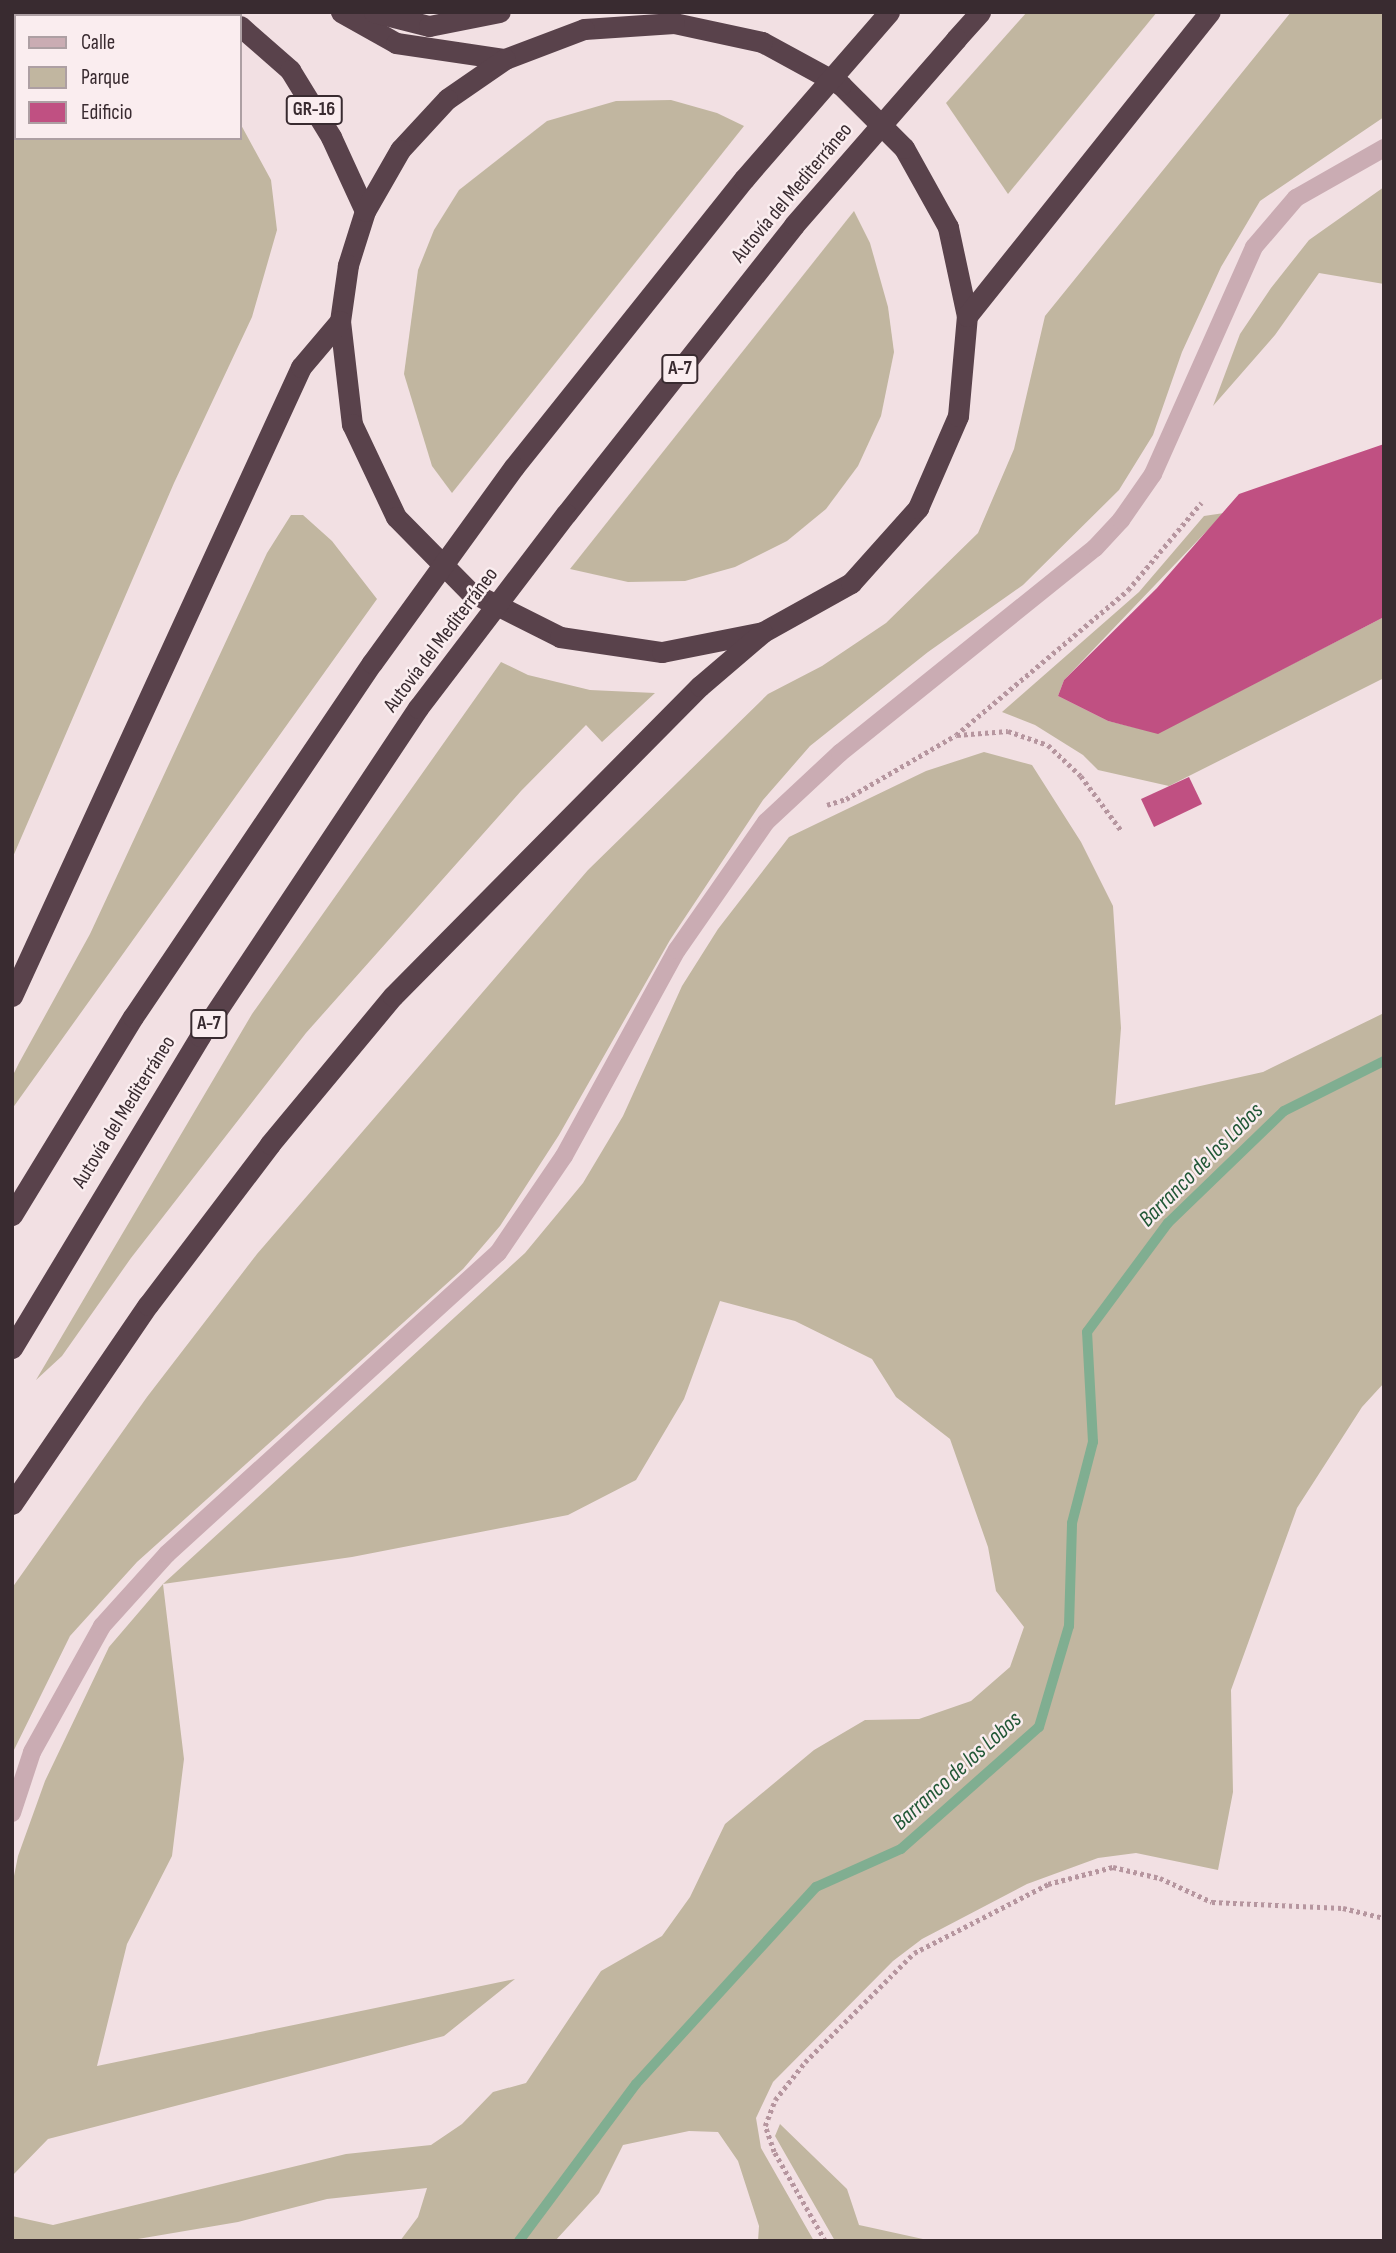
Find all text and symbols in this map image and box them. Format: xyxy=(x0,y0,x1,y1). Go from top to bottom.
legend xyxy=(14,14,242,140)
text: Calle xyxy=(81,30,115,55)
text: Parque xyxy=(81,65,129,90)
road number: GR-16 xyxy=(284,94,344,125)
text: Edificio xyxy=(81,100,132,125)
street label: Autovía del Mediterráneo xyxy=(726,118,858,268)
road number: A-7 xyxy=(661,354,699,384)
street label: Autovía del Mediterráneo xyxy=(378,563,504,717)
road number: A-7 xyxy=(190,1008,228,1040)
street label: Autovía del Mediterráneo xyxy=(67,1031,181,1193)
water label: Barranco de los Lobos xyxy=(1133,1097,1269,1233)
water label: Barranco de los Lobos xyxy=(887,1706,1027,1836)

